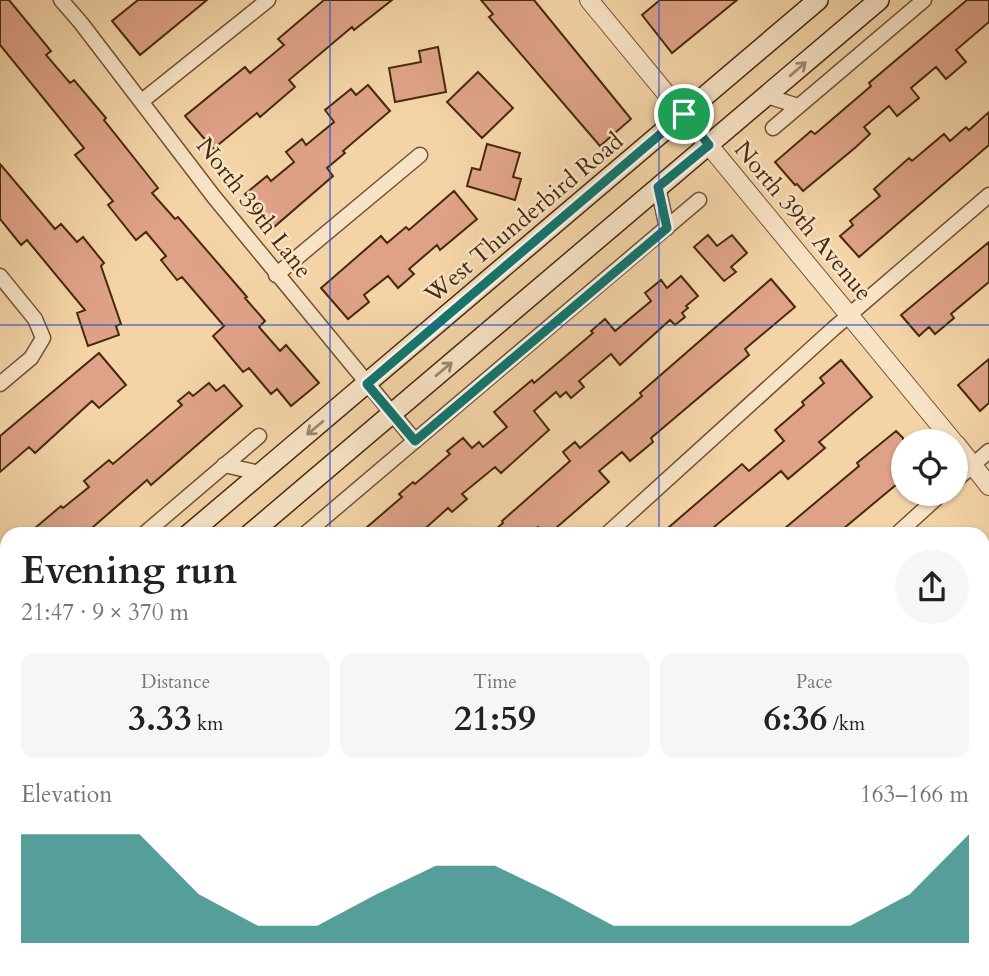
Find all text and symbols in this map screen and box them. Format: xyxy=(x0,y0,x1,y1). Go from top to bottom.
one-way arrow xyxy=(789,61,807,77)
pin xyxy=(654,84,714,144)
icon: arrive xyxy=(665,95,703,133)
street label: West Thunderbird Road xyxy=(417,125,630,312)
street label: North 39th Lane xyxy=(188,131,320,285)
street label: North 39th Avenue xyxy=(726,134,880,308)
one-way arrow xyxy=(435,361,453,377)
one-way arrow xyxy=(306,420,324,436)
map controls xyxy=(891,429,968,506)
button: locate xyxy=(891,429,968,506)
text: Evening run xyxy=(21,545,237,597)
button: share xyxy=(895,550,969,624)
text: 21:47 · 9 × 370 m xyxy=(21,597,189,628)
text: Distance xyxy=(141,669,210,695)
text: Time xyxy=(473,669,517,695)
text: Pace xyxy=(796,669,833,695)
text: 3.33 xyxy=(128,695,192,743)
text: 21:59 xyxy=(454,695,536,743)
text: 6:36 xyxy=(764,695,828,743)
text: km xyxy=(192,711,223,737)
text: /km xyxy=(828,711,865,737)
text: Elevation xyxy=(21,779,112,810)
text: 163–166 m xyxy=(860,779,969,810)

